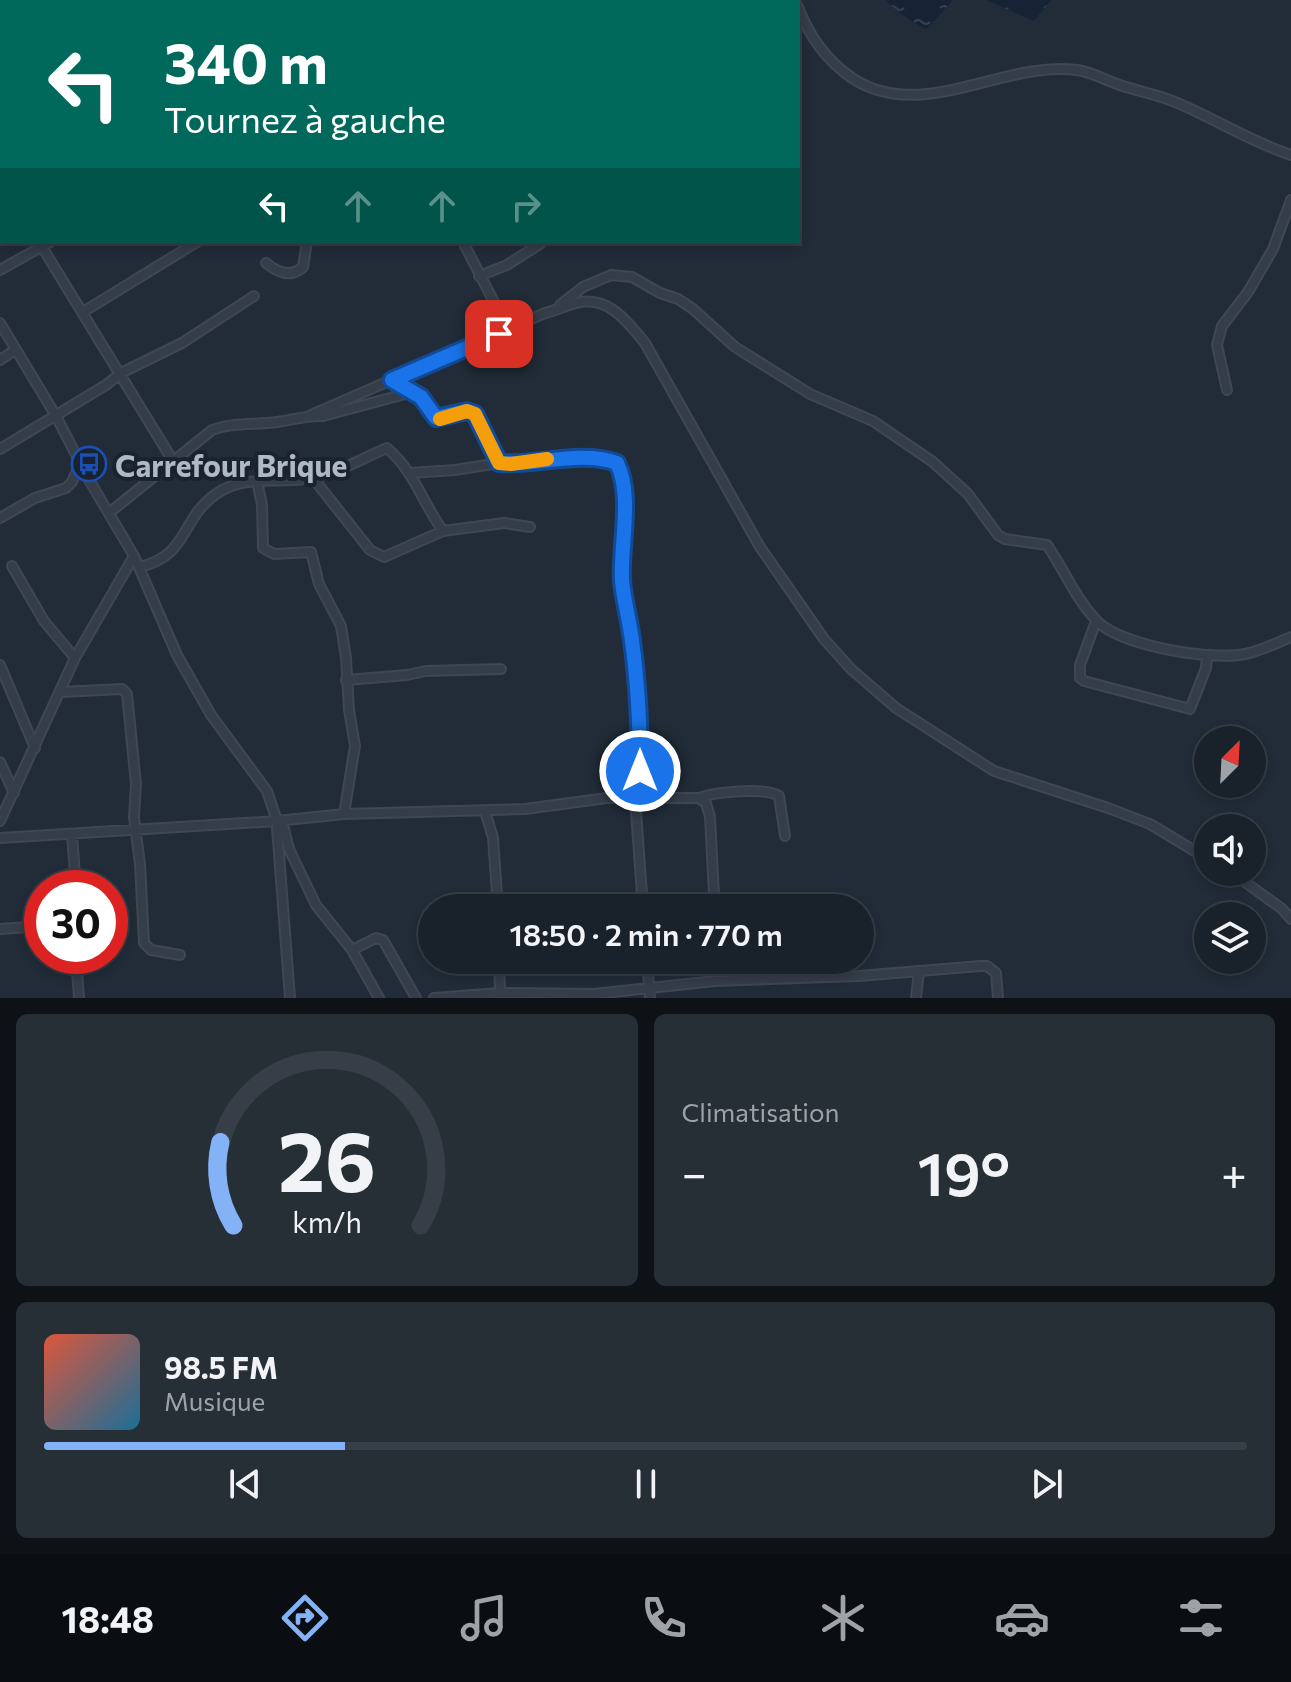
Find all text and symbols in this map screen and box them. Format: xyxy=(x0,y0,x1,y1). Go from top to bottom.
text: 340 m xyxy=(164,27,328,96)
icon: left xyxy=(32,32,136,136)
text: Tournez à gauche xyxy=(164,96,446,140)
icon: left xyxy=(252,184,296,228)
icon: ahead xyxy=(336,184,380,228)
icon: ahead xyxy=(420,184,464,228)
icon: right xyxy=(504,184,548,228)
pin xyxy=(465,300,533,368)
icon: arrive xyxy=(477,312,521,356)
bus stop icon: Carrefour Brique xyxy=(70,445,108,483)
place label: Carrefour Brique xyxy=(115,446,347,483)
north arrow xyxy=(1194,726,1266,798)
map controls xyxy=(1194,726,1266,974)
position arrow xyxy=(598,729,682,813)
button: sound xyxy=(1194,814,1266,886)
speed limit sign: 30 xyxy=(24,870,128,974)
button: layers xyxy=(1194,902,1266,974)
text: 18:50 · 2 min · 770 m xyxy=(509,915,783,952)
text: Climatisation xyxy=(682,1096,839,1127)
text: 26 xyxy=(278,1107,376,1209)
text: 19° xyxy=(917,1135,1010,1208)
text: − xyxy=(682,1145,707,1199)
text: + xyxy=(1221,1145,1247,1199)
text: km/h xyxy=(292,1204,362,1239)
text: 98.5 FM xyxy=(164,1348,278,1385)
text: Musique xyxy=(164,1385,265,1416)
icon: previous xyxy=(223,1462,267,1506)
icon: pause xyxy=(624,1462,668,1506)
icon: next xyxy=(1025,1462,1069,1506)
icon: directions xyxy=(277,1590,333,1646)
icon: music xyxy=(456,1590,512,1646)
icon: phone xyxy=(636,1590,692,1646)
icon: climate xyxy=(815,1590,871,1646)
icon: car xyxy=(994,1590,1050,1646)
icon: filters xyxy=(1173,1590,1229,1646)
text: 18:48 xyxy=(62,1596,154,1640)

